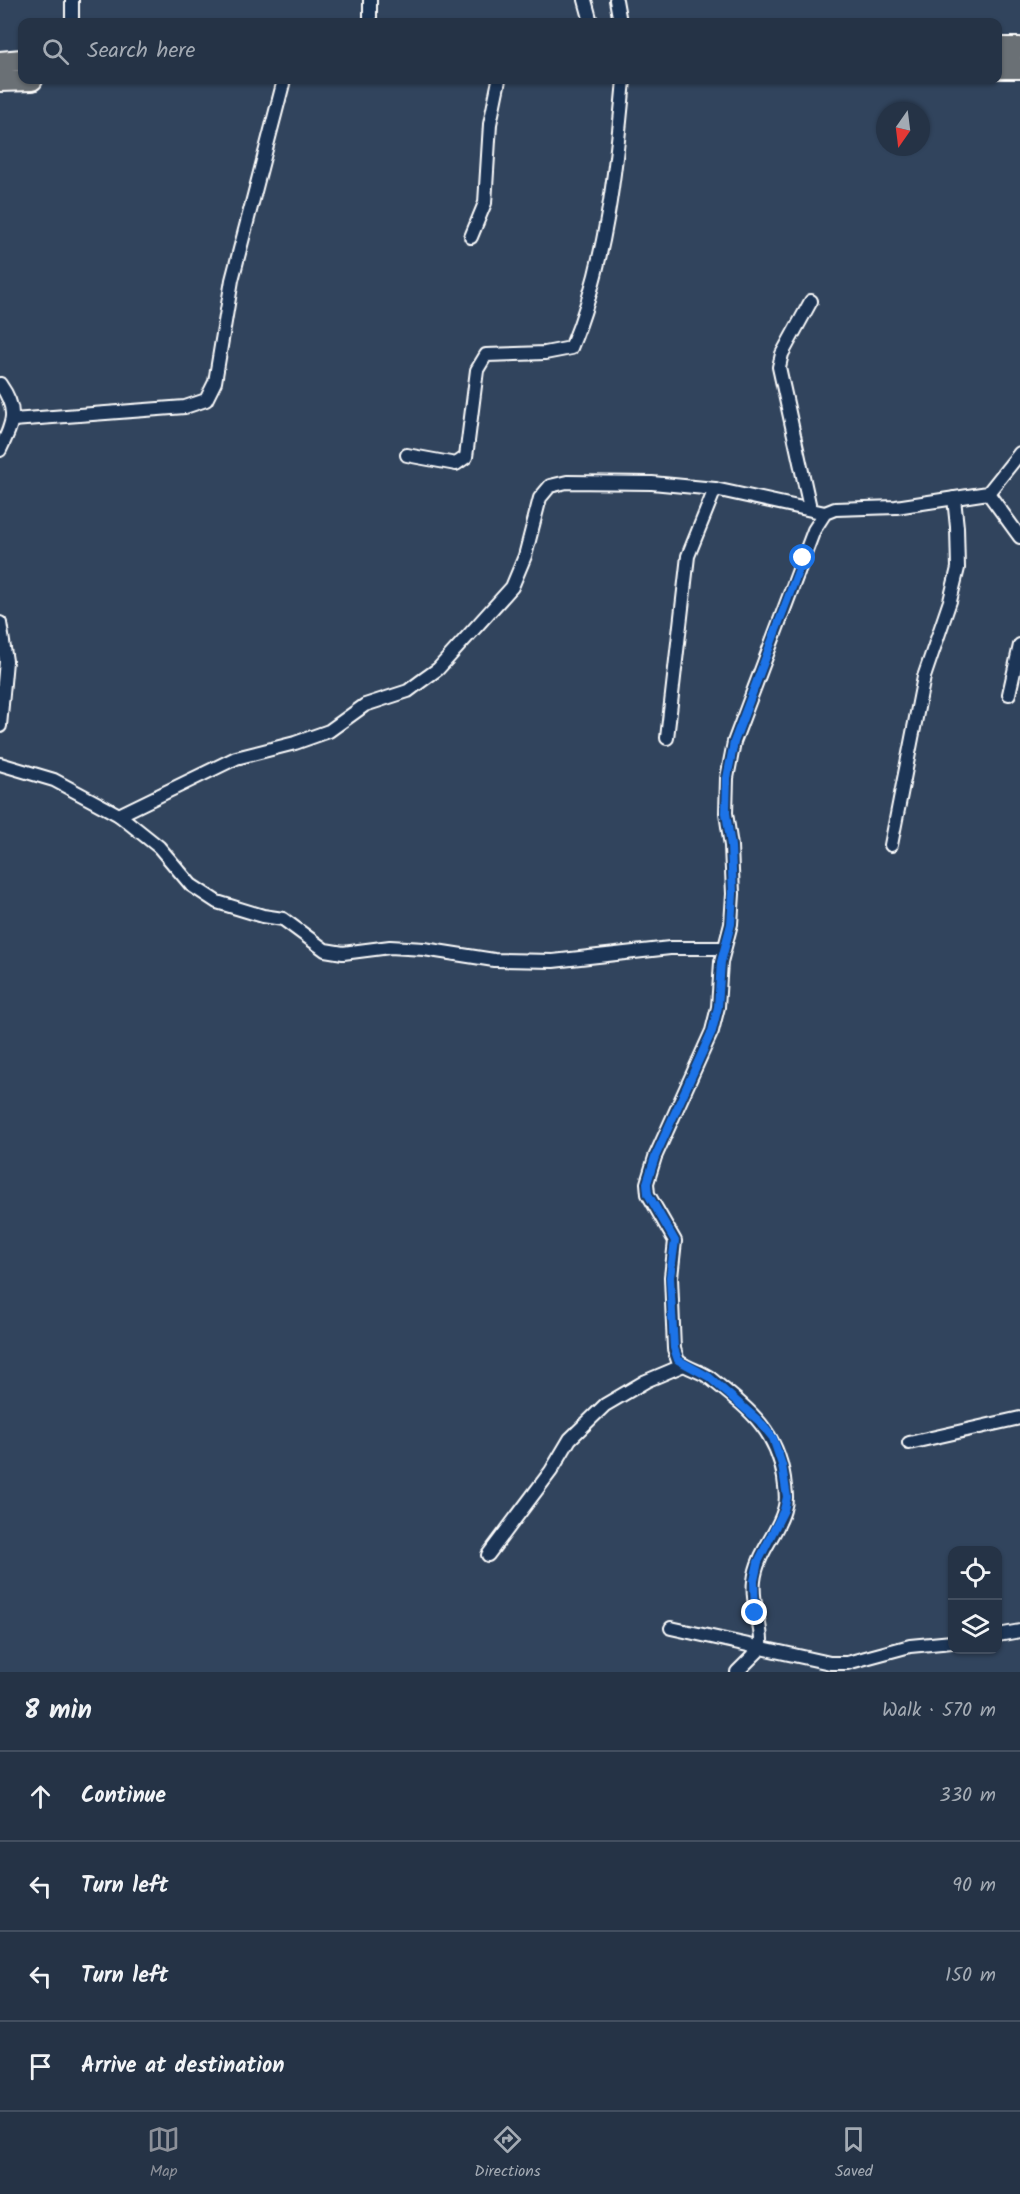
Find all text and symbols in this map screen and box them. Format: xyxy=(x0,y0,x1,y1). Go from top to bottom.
search box xyxy=(18,18,1002,84)
text: Search here xyxy=(87,34,195,69)
icon: search xyxy=(39,35,72,68)
north arrow xyxy=(876,102,930,156)
route start xyxy=(789,544,815,570)
map controls xyxy=(948,1546,1002,1654)
button: locate xyxy=(948,1546,1002,1600)
route end xyxy=(741,1599,767,1625)
button: layers xyxy=(948,1600,1002,1654)
text: 8 min xyxy=(24,1690,92,1732)
text: Walk · 570 m xyxy=(882,1695,996,1727)
text: Continue xyxy=(81,1779,166,1814)
icon: ahead xyxy=(24,1780,57,1813)
text: 330 m xyxy=(939,1780,996,1812)
text: Turn left xyxy=(81,1869,168,1904)
icon: left xyxy=(24,1870,57,1903)
text: 90 m xyxy=(952,1870,996,1902)
text: Turn left xyxy=(81,1959,168,1994)
icon: left xyxy=(24,1960,57,1993)
text: 150 m xyxy=(945,1960,996,1992)
text: Arrive at destination xyxy=(81,2049,284,2084)
icon: arrive xyxy=(24,2050,57,2083)
tab: Map xyxy=(147,2123,180,2184)
tab: Directions xyxy=(474,2123,541,2184)
tab: Saved xyxy=(835,2123,873,2184)

